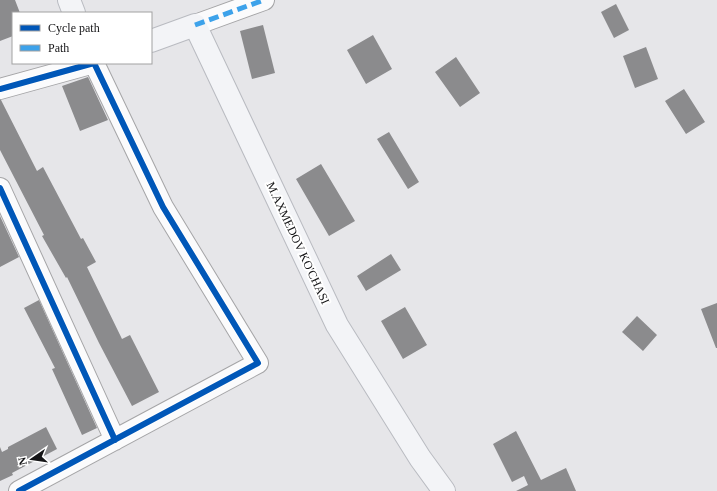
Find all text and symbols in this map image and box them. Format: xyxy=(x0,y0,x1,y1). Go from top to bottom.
legend xyxy=(12,12,152,64)
text: Cycle path xyxy=(48,21,100,35)
text: Path xyxy=(48,41,69,55)
street label: M.AXMEDOV KO'CHASI xyxy=(263,180,333,306)
north arrow xyxy=(12,439,52,479)
text: N xyxy=(16,456,29,466)

